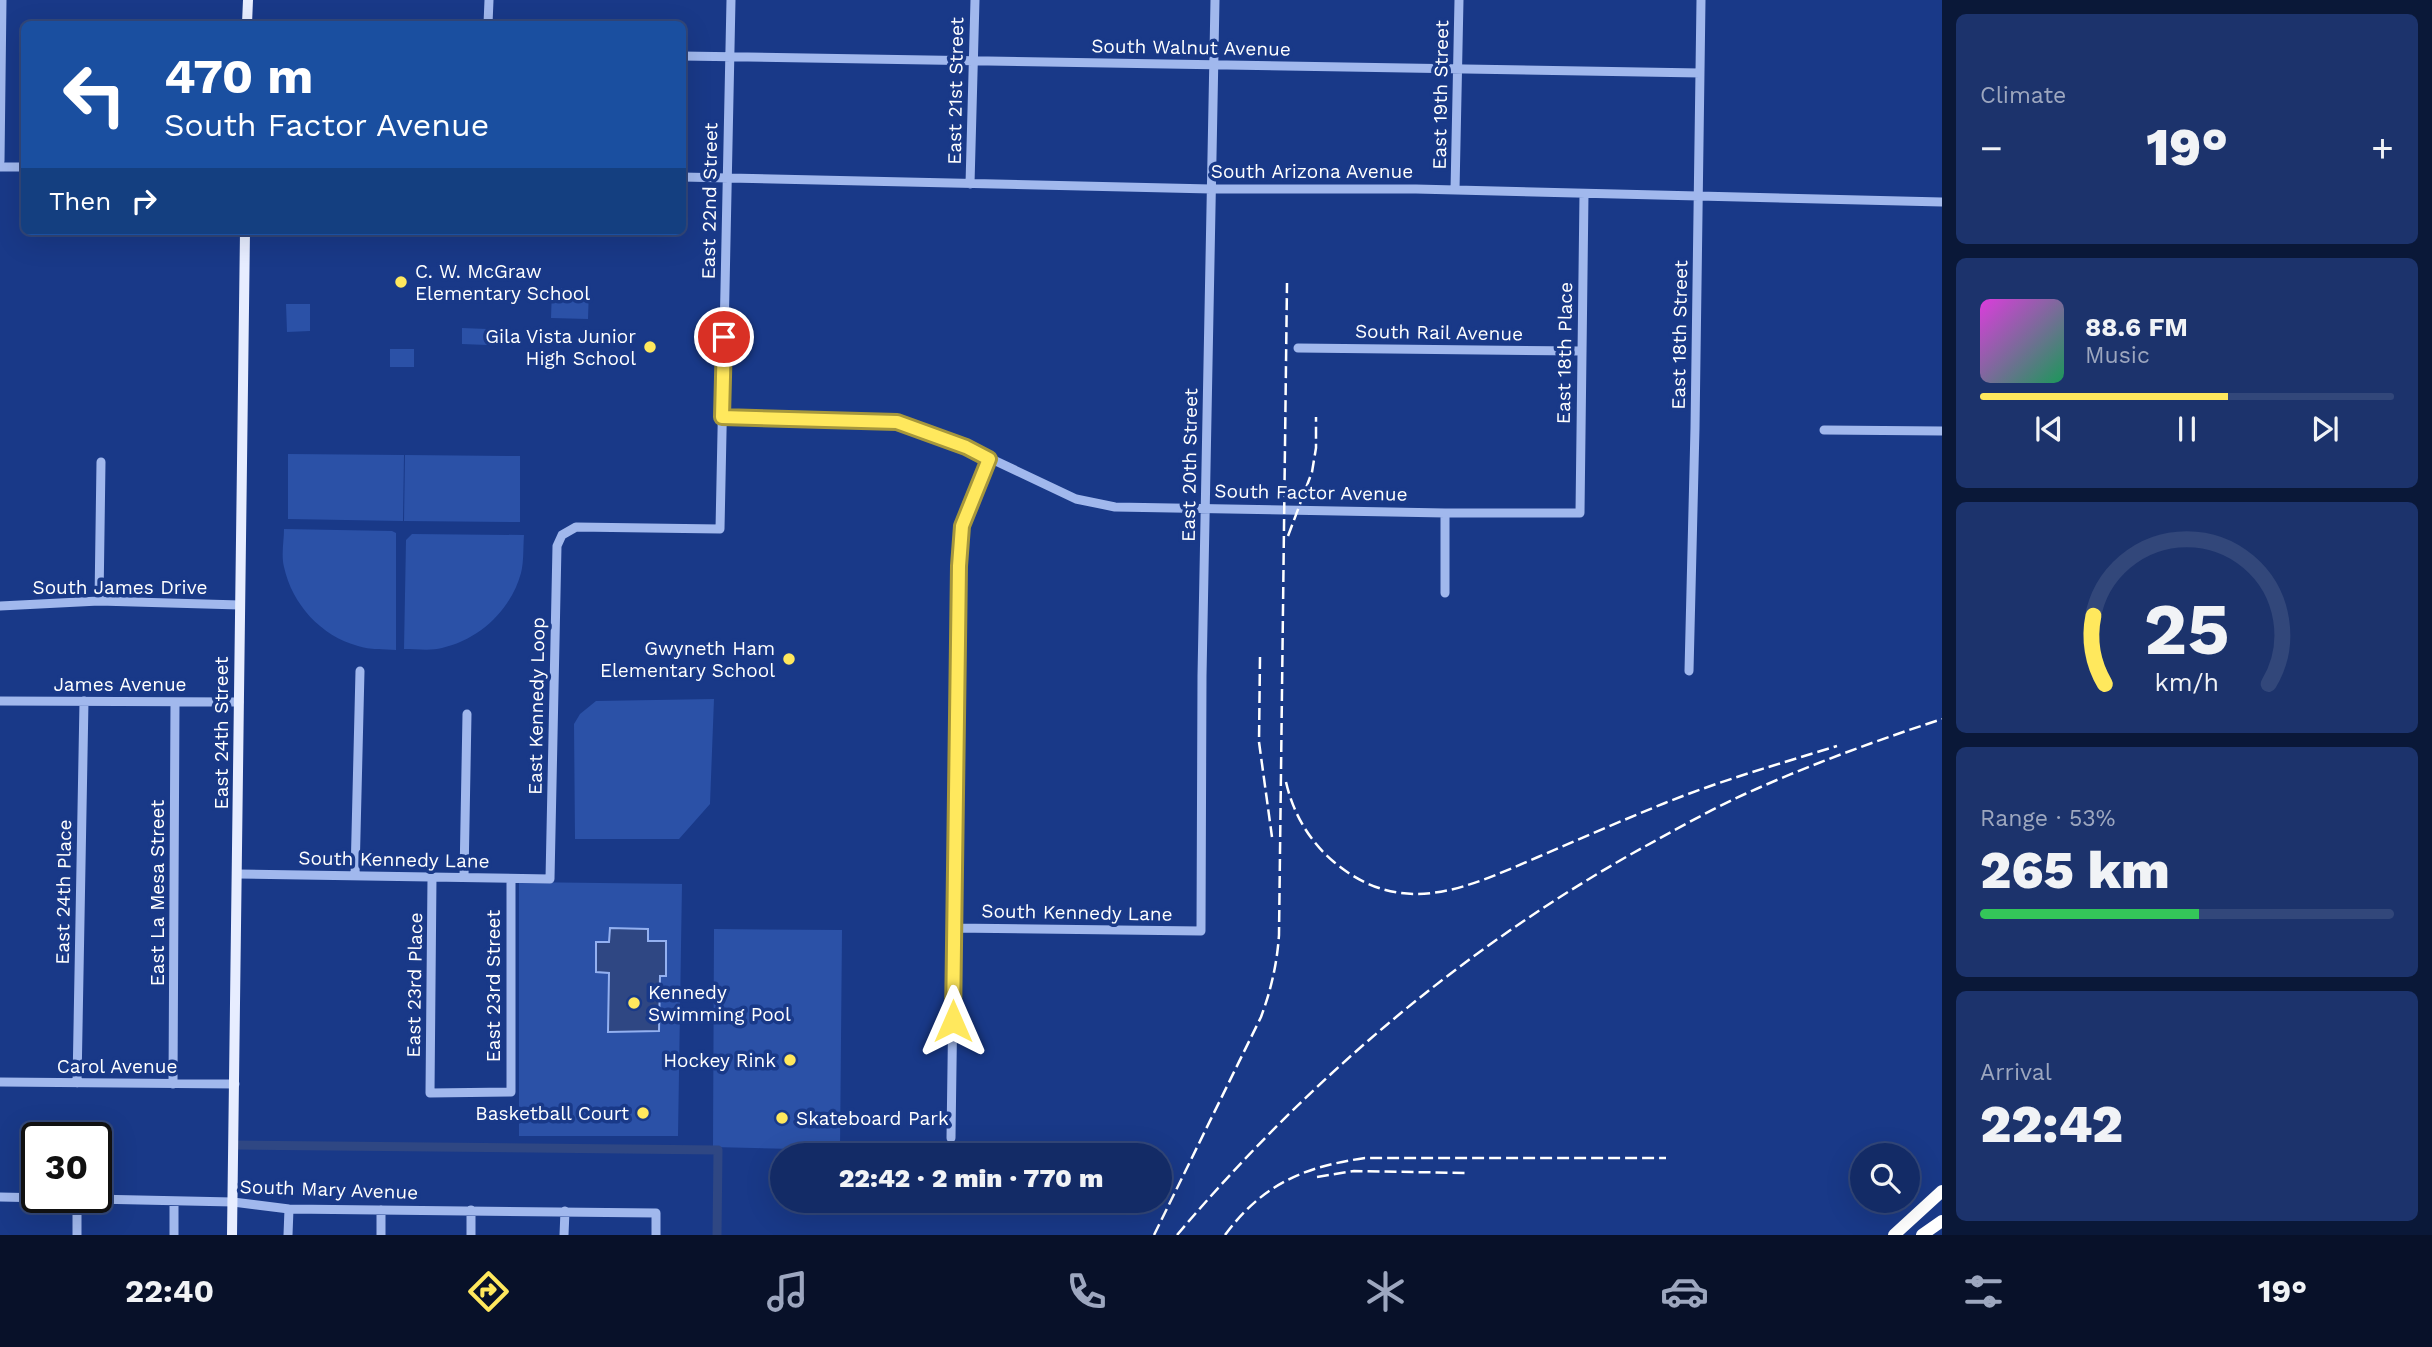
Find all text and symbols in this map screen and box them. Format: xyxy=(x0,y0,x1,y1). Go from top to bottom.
street label: East 21st Street xyxy=(943,17,968,165)
street label: East 19th Street xyxy=(1428,20,1453,170)
street label: South Walnut Avenue xyxy=(1091,34,1291,61)
text: 470 m xyxy=(164,47,313,105)
icon: left xyxy=(49,49,140,140)
text: Climate xyxy=(1980,82,2066,109)
text: South Factor Avenue xyxy=(164,106,489,144)
text: 19° xyxy=(2146,117,2228,178)
street label: East 22nd Street xyxy=(697,122,722,280)
text: − xyxy=(1980,126,2003,170)
text: + xyxy=(2371,126,2394,170)
street label: South Arizona Avenue xyxy=(1211,160,1413,183)
icon: right xyxy=(125,182,163,220)
text: Then xyxy=(49,186,111,216)
place label: C. W. McGraw Elementary School xyxy=(415,260,590,305)
street label: East 18th Street xyxy=(1667,260,1692,410)
marker: C. W. McGraw Elementary School xyxy=(393,274,409,290)
street label: East 18th Place xyxy=(1552,282,1577,424)
pin xyxy=(694,307,754,367)
text: 88.6 FM xyxy=(2085,312,2188,342)
icon: arrive xyxy=(705,318,743,356)
street label: South Rail Avenue xyxy=(1355,320,1523,345)
place label: Gila Vista Junior High School xyxy=(485,325,636,370)
marker: Gila Vista Junior High School xyxy=(642,339,658,355)
text: Music xyxy=(2085,342,2150,369)
street label: East 20th Street xyxy=(1177,388,1202,542)
icon: previous xyxy=(2030,410,2068,448)
icon: pause xyxy=(2168,410,2206,448)
icon: next xyxy=(2306,410,2344,448)
street label: South Factor Avenue xyxy=(1214,479,1408,506)
street label: South James Drive xyxy=(32,576,208,599)
text: 25 xyxy=(2144,586,2230,672)
street label: East Kennedy Loop xyxy=(523,617,550,795)
place label: Gwyneth Ham Elementary School xyxy=(600,637,775,682)
marker: Gwyneth Ham Elementary School xyxy=(781,651,797,667)
street label: East 24th Street xyxy=(210,657,233,809)
text: km/h xyxy=(2155,667,2219,696)
street label: James Avenue xyxy=(53,673,187,696)
street label: East La Mesa Street xyxy=(146,800,169,986)
text: Range · 53% xyxy=(1980,805,2115,832)
street label: East 24th Place xyxy=(51,819,76,965)
text: 265 km xyxy=(1980,840,2170,901)
street label: South Kennedy Lane xyxy=(298,846,490,873)
street label: South Kennedy Lane xyxy=(981,899,1173,926)
street label: East 23rd Street xyxy=(482,910,505,1062)
street label: East 23rd Place xyxy=(402,912,427,1058)
place label: Kennedy Swimming Pool xyxy=(648,981,791,1026)
position arrow xyxy=(916,984,990,1058)
marker: Kennedy Swimming Pool xyxy=(626,995,642,1011)
place label: Hockey Rink xyxy=(663,1049,776,1072)
marker: Hockey Rink xyxy=(782,1052,798,1068)
street label: Carol Avenue xyxy=(57,1055,177,1078)
text: Arrival xyxy=(1980,1059,2052,1086)
text: 22:42 xyxy=(1980,1094,2123,1155)
place label: Basketball Court xyxy=(475,1102,629,1125)
marker: Basketball Court xyxy=(635,1105,651,1121)
place label: Skateboard Park xyxy=(796,1107,949,1130)
marker: Skateboard Park xyxy=(774,1110,790,1126)
speed limit sign: 30 xyxy=(21,1122,112,1213)
map controls xyxy=(1850,1143,1920,1213)
button: search xyxy=(1850,1143,1920,1213)
text: 22:42 · 2 min · 770 m xyxy=(839,1163,1103,1193)
street label: South Mary Avenue xyxy=(239,1175,419,1204)
icon: directions xyxy=(464,1267,513,1316)
icon: music xyxy=(763,1267,812,1316)
icon: phone xyxy=(1062,1267,1111,1316)
icon: climate xyxy=(1361,1267,1410,1316)
icon: car xyxy=(1660,1267,1709,1316)
icon: filters xyxy=(1959,1267,2008,1316)
text: 22:40 xyxy=(125,1272,214,1310)
text: 19° xyxy=(2258,1272,2307,1310)

